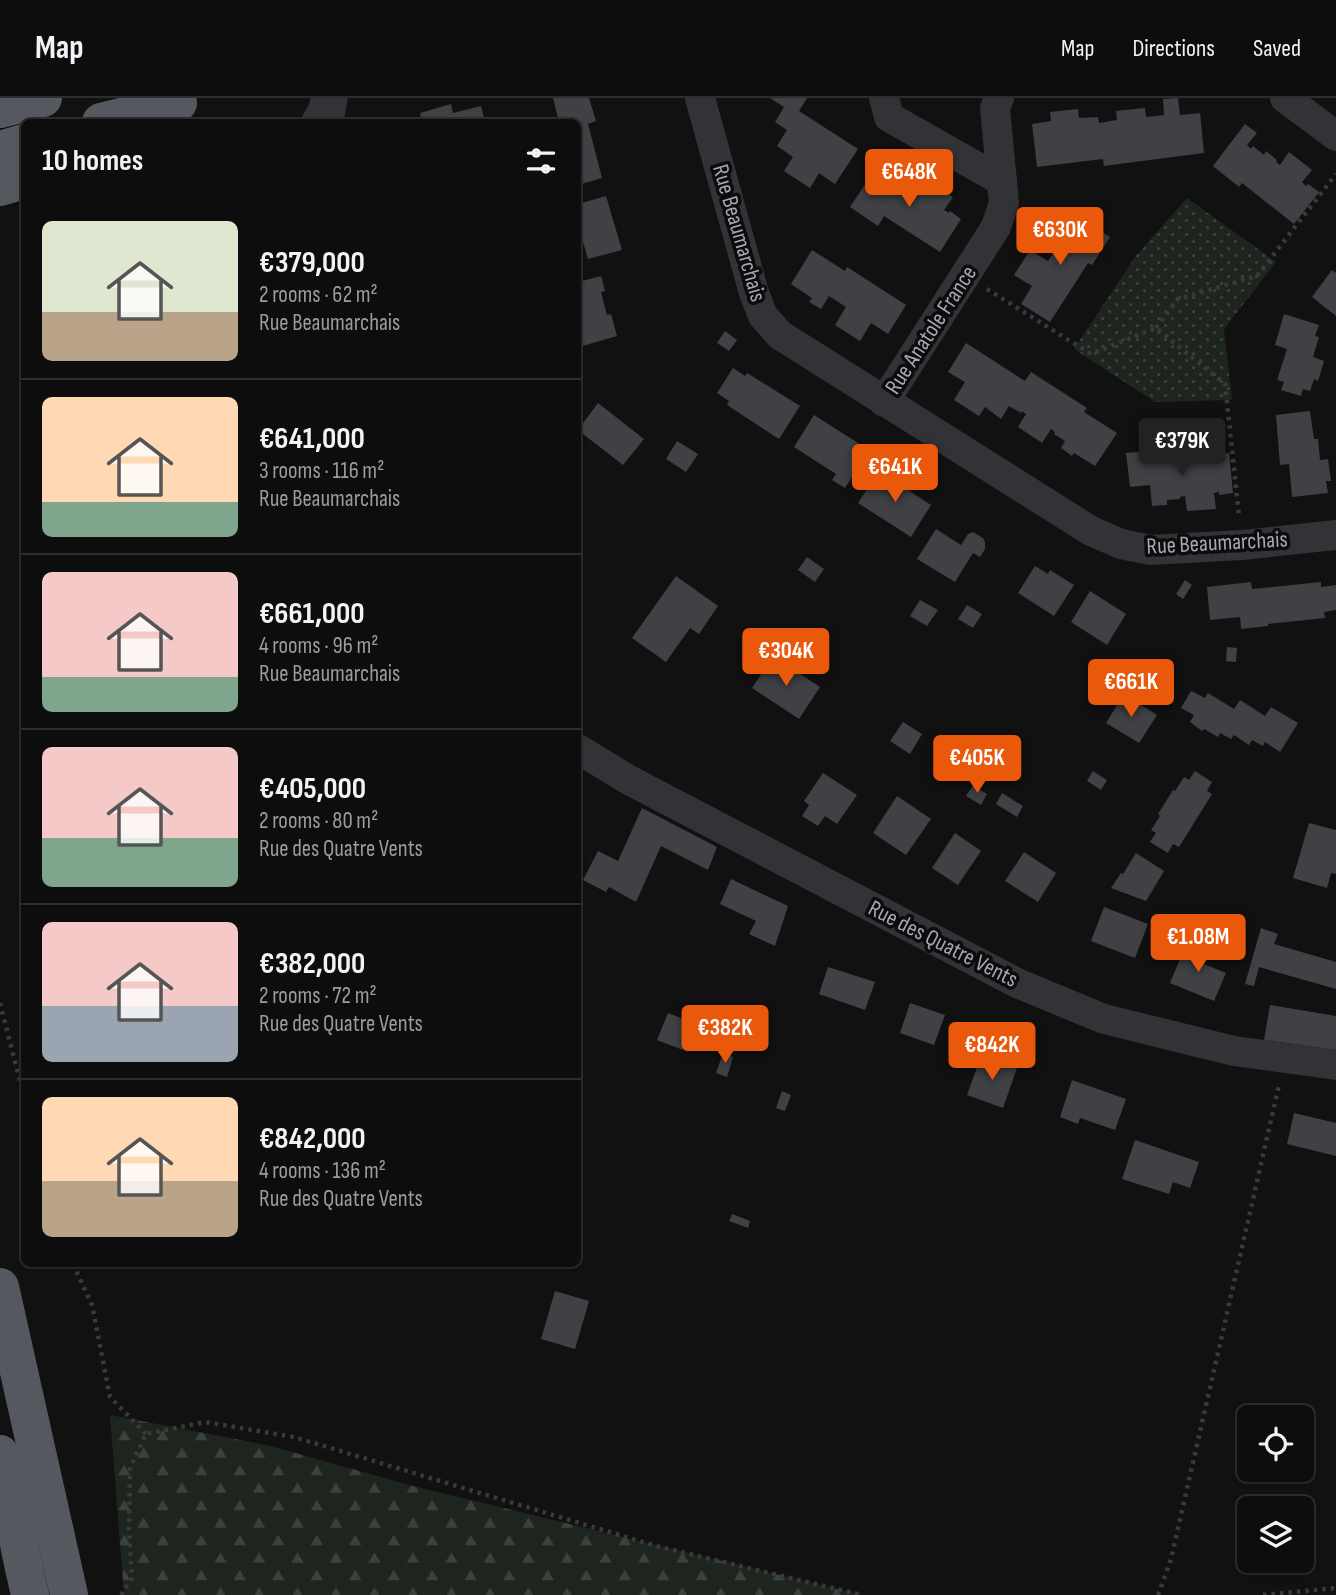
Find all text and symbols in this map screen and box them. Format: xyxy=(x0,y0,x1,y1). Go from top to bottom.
text: Map xyxy=(35,28,84,68)
text: Map xyxy=(1061,34,1094,63)
text: Directions xyxy=(1132,34,1215,63)
text: Saved xyxy=(1253,34,1301,63)
icon: filters xyxy=(522,142,560,180)
text: 10 homes xyxy=(42,143,143,179)
pin: €648K xyxy=(860,150,958,209)
text: €648K xyxy=(881,158,937,186)
street label: Rue Beaumarchais xyxy=(706,161,772,305)
pin: €630K xyxy=(1011,208,1109,267)
text: €630K xyxy=(1032,216,1088,244)
text: €379,000 xyxy=(259,245,365,281)
icon: home xyxy=(98,249,182,333)
street label: Rue Anatole France xyxy=(879,260,983,400)
text: 2 rooms · 62 m² xyxy=(259,281,378,309)
text: Rue Beaumarchais xyxy=(259,309,400,337)
pin: €379K xyxy=(1133,418,1231,478)
text: €641,000 xyxy=(259,421,365,457)
icon: home xyxy=(98,425,182,509)
text: €379K xyxy=(1155,427,1209,455)
pin: €641K xyxy=(846,444,944,504)
text: €641K xyxy=(868,453,922,481)
text: 3 rooms · 116 m² xyxy=(259,457,384,485)
text: Rue Beaumarchais xyxy=(259,485,400,513)
street label: Rue Beaumarchais xyxy=(1146,525,1288,561)
text: €661,000 xyxy=(259,596,365,632)
icon: home xyxy=(98,600,182,684)
pin: €304K xyxy=(737,628,835,688)
text: 4 rooms · 96 m² xyxy=(259,632,378,660)
text: €304K xyxy=(758,637,814,665)
text: Rue Beaumarchais xyxy=(259,660,400,688)
pin: €661K xyxy=(1082,660,1180,719)
text: €661K xyxy=(1104,668,1158,696)
pin: €405K xyxy=(928,736,1026,795)
text: €405K xyxy=(949,744,1005,772)
text: €405,000 xyxy=(259,771,366,807)
icon: home xyxy=(98,775,182,859)
text: 2 rooms · 80 m² xyxy=(259,807,378,835)
text: Rue des Quatre Vents xyxy=(259,835,423,863)
street label: Rue des Quatre Vents xyxy=(864,894,1022,994)
pin: €1.08M xyxy=(1141,914,1255,974)
text: €1.08M xyxy=(1167,923,1229,951)
text: €382,000 xyxy=(259,946,365,982)
icon: home xyxy=(98,950,182,1034)
text: 2 rooms · 72 m² xyxy=(259,982,377,1010)
pin: €382K xyxy=(676,1006,774,1065)
text: Rue des Quatre Vents xyxy=(259,1010,423,1038)
text: €382K xyxy=(698,1014,752,1042)
pin: €842K xyxy=(943,1023,1041,1082)
text: €842K xyxy=(964,1031,1020,1059)
text: €842,000 xyxy=(259,1121,366,1157)
icon: home xyxy=(98,1125,182,1209)
text: 4 rooms · 136 m² xyxy=(259,1157,386,1185)
text: Rue des Quatre Vents xyxy=(259,1185,423,1213)
map controls xyxy=(1237,1405,1314,1573)
button: locate xyxy=(1237,1405,1314,1482)
button: layers xyxy=(1237,1496,1314,1573)

